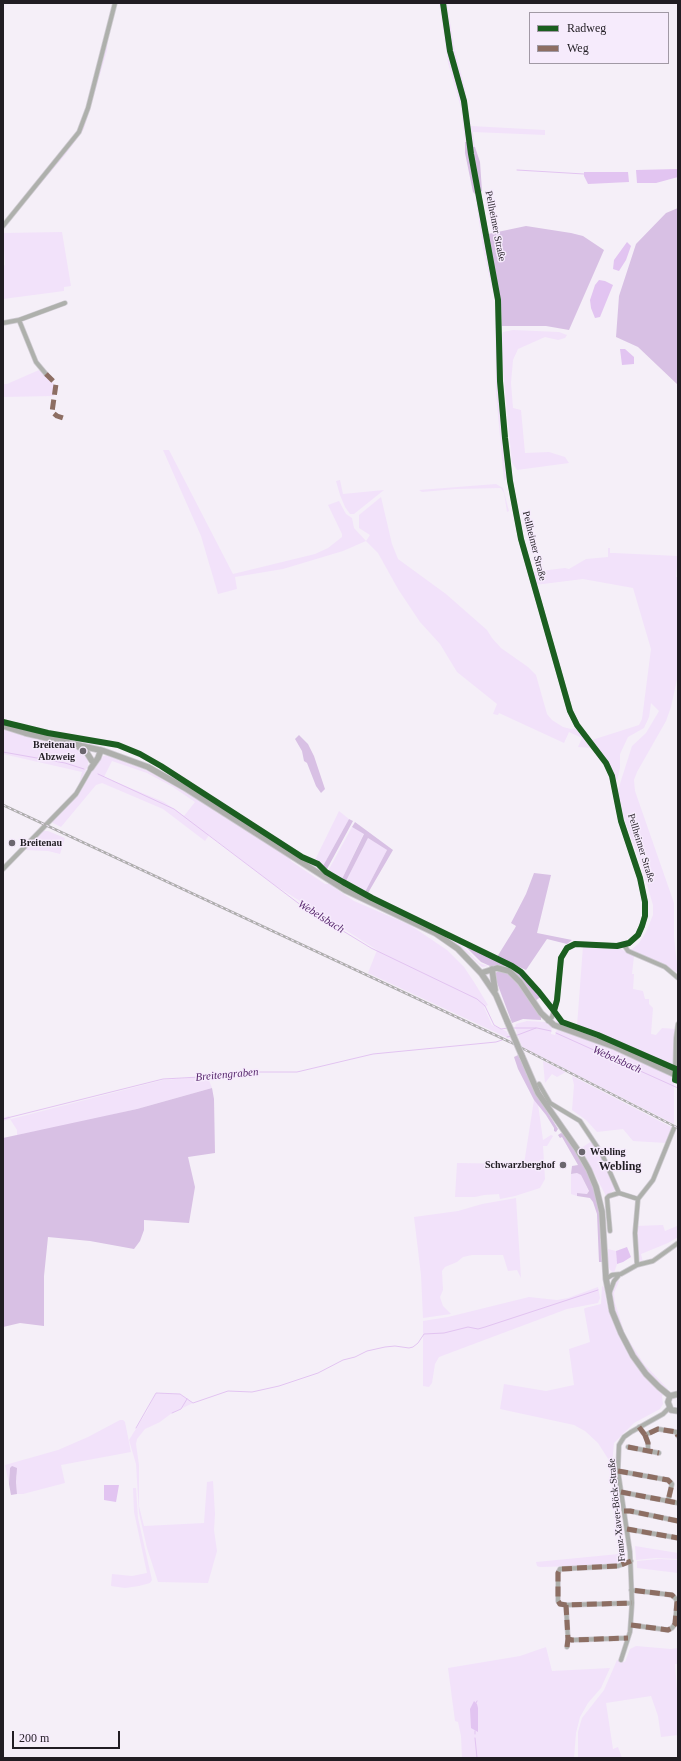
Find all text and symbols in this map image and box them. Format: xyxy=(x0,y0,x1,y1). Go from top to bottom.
legend xyxy=(529,12,669,64)
text: Radweg xyxy=(567,21,606,35)
text: Weg xyxy=(567,41,589,55)
street label: Pellheimer Straße xyxy=(482,190,508,262)
street label: Pellheimer Straße xyxy=(520,510,548,582)
place label: Breitenau Abzweig xyxy=(33,739,75,762)
marker: Breitenau Abzweig xyxy=(78,746,88,756)
street label: Pellheimer Straße xyxy=(625,812,657,884)
place label: Breitenau xyxy=(20,837,62,849)
marker: Breitenau xyxy=(7,838,17,848)
water label: Webelsbach xyxy=(295,898,347,936)
water label: Webelsbach xyxy=(591,1043,643,1077)
water label: Breitengraben xyxy=(195,1066,259,1084)
place label: Webling xyxy=(590,1146,626,1158)
marker: Webling xyxy=(577,1147,587,1157)
place label: Schwarzberghof xyxy=(485,1159,555,1171)
marker: Schwarzberghof xyxy=(558,1160,568,1170)
district label: Webling xyxy=(599,1160,641,1174)
street label: Franz-Xaver-Böck-Straße xyxy=(606,1458,628,1562)
scale bar xyxy=(14,1723,122,1749)
text: 200 m xyxy=(19,1731,49,1745)

